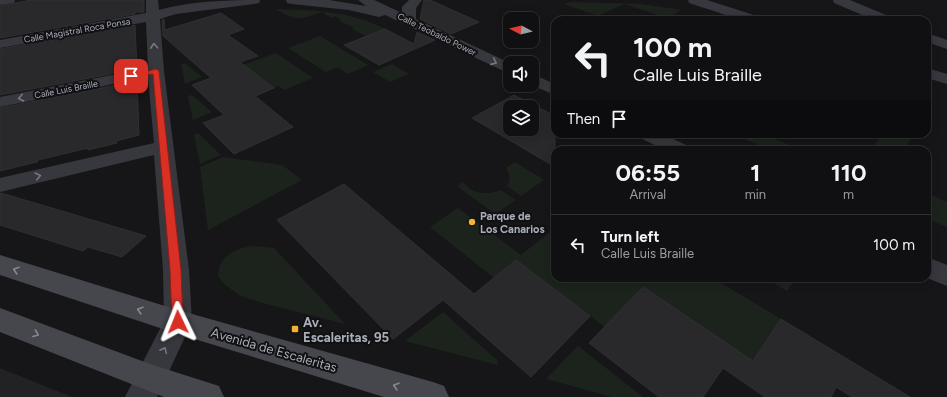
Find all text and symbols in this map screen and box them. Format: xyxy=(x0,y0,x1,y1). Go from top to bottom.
street label: Calle Teobaldo Power xyxy=(396,10,478,58)
north arrow xyxy=(503,12,539,48)
map controls xyxy=(503,12,539,136)
street label: Calle Magistral Roca Ponsa xyxy=(23,15,131,45)
text: 100 m xyxy=(633,30,712,64)
icon: left xyxy=(567,32,619,84)
one-way arrow xyxy=(150,43,159,49)
button: sound xyxy=(503,56,539,92)
one-way arrow xyxy=(490,57,498,65)
pin xyxy=(114,59,148,93)
text: Calle Luis Braille xyxy=(633,64,762,86)
icon: arrive xyxy=(120,65,142,87)
street label: Calle Luis Braille xyxy=(33,77,99,101)
one-way arrow xyxy=(18,93,25,102)
button: layers xyxy=(503,100,539,136)
icon: arrive xyxy=(608,108,630,130)
text: Then xyxy=(567,110,600,128)
text: 06:55 xyxy=(616,158,680,187)
text: 1 xyxy=(750,158,760,187)
text: 110 xyxy=(831,158,866,187)
one-way arrow xyxy=(35,172,41,180)
text: Arrival xyxy=(630,187,666,202)
text: min xyxy=(745,187,766,202)
text: m xyxy=(843,187,854,202)
place label: Parque de Los Canarios xyxy=(480,210,545,236)
marker: Parque de Los Canarios xyxy=(467,217,477,227)
text: Turn left xyxy=(601,228,659,246)
icon: left xyxy=(567,234,589,256)
text: 100 m xyxy=(873,236,915,254)
text: Calle Luis Braille xyxy=(601,246,694,261)
one-way arrow xyxy=(13,267,20,275)
position arrow xyxy=(157,301,199,343)
one-way arrow xyxy=(137,306,144,315)
place label: Av. Escaleritas, 95 xyxy=(303,315,390,345)
marker: Av. Escaleritas, 95 xyxy=(290,324,300,334)
street label: Avenida de Escaleritas xyxy=(209,325,339,375)
one-way arrow xyxy=(33,329,40,337)
one-way arrow xyxy=(159,347,167,354)
one-way arrow xyxy=(393,382,400,391)

